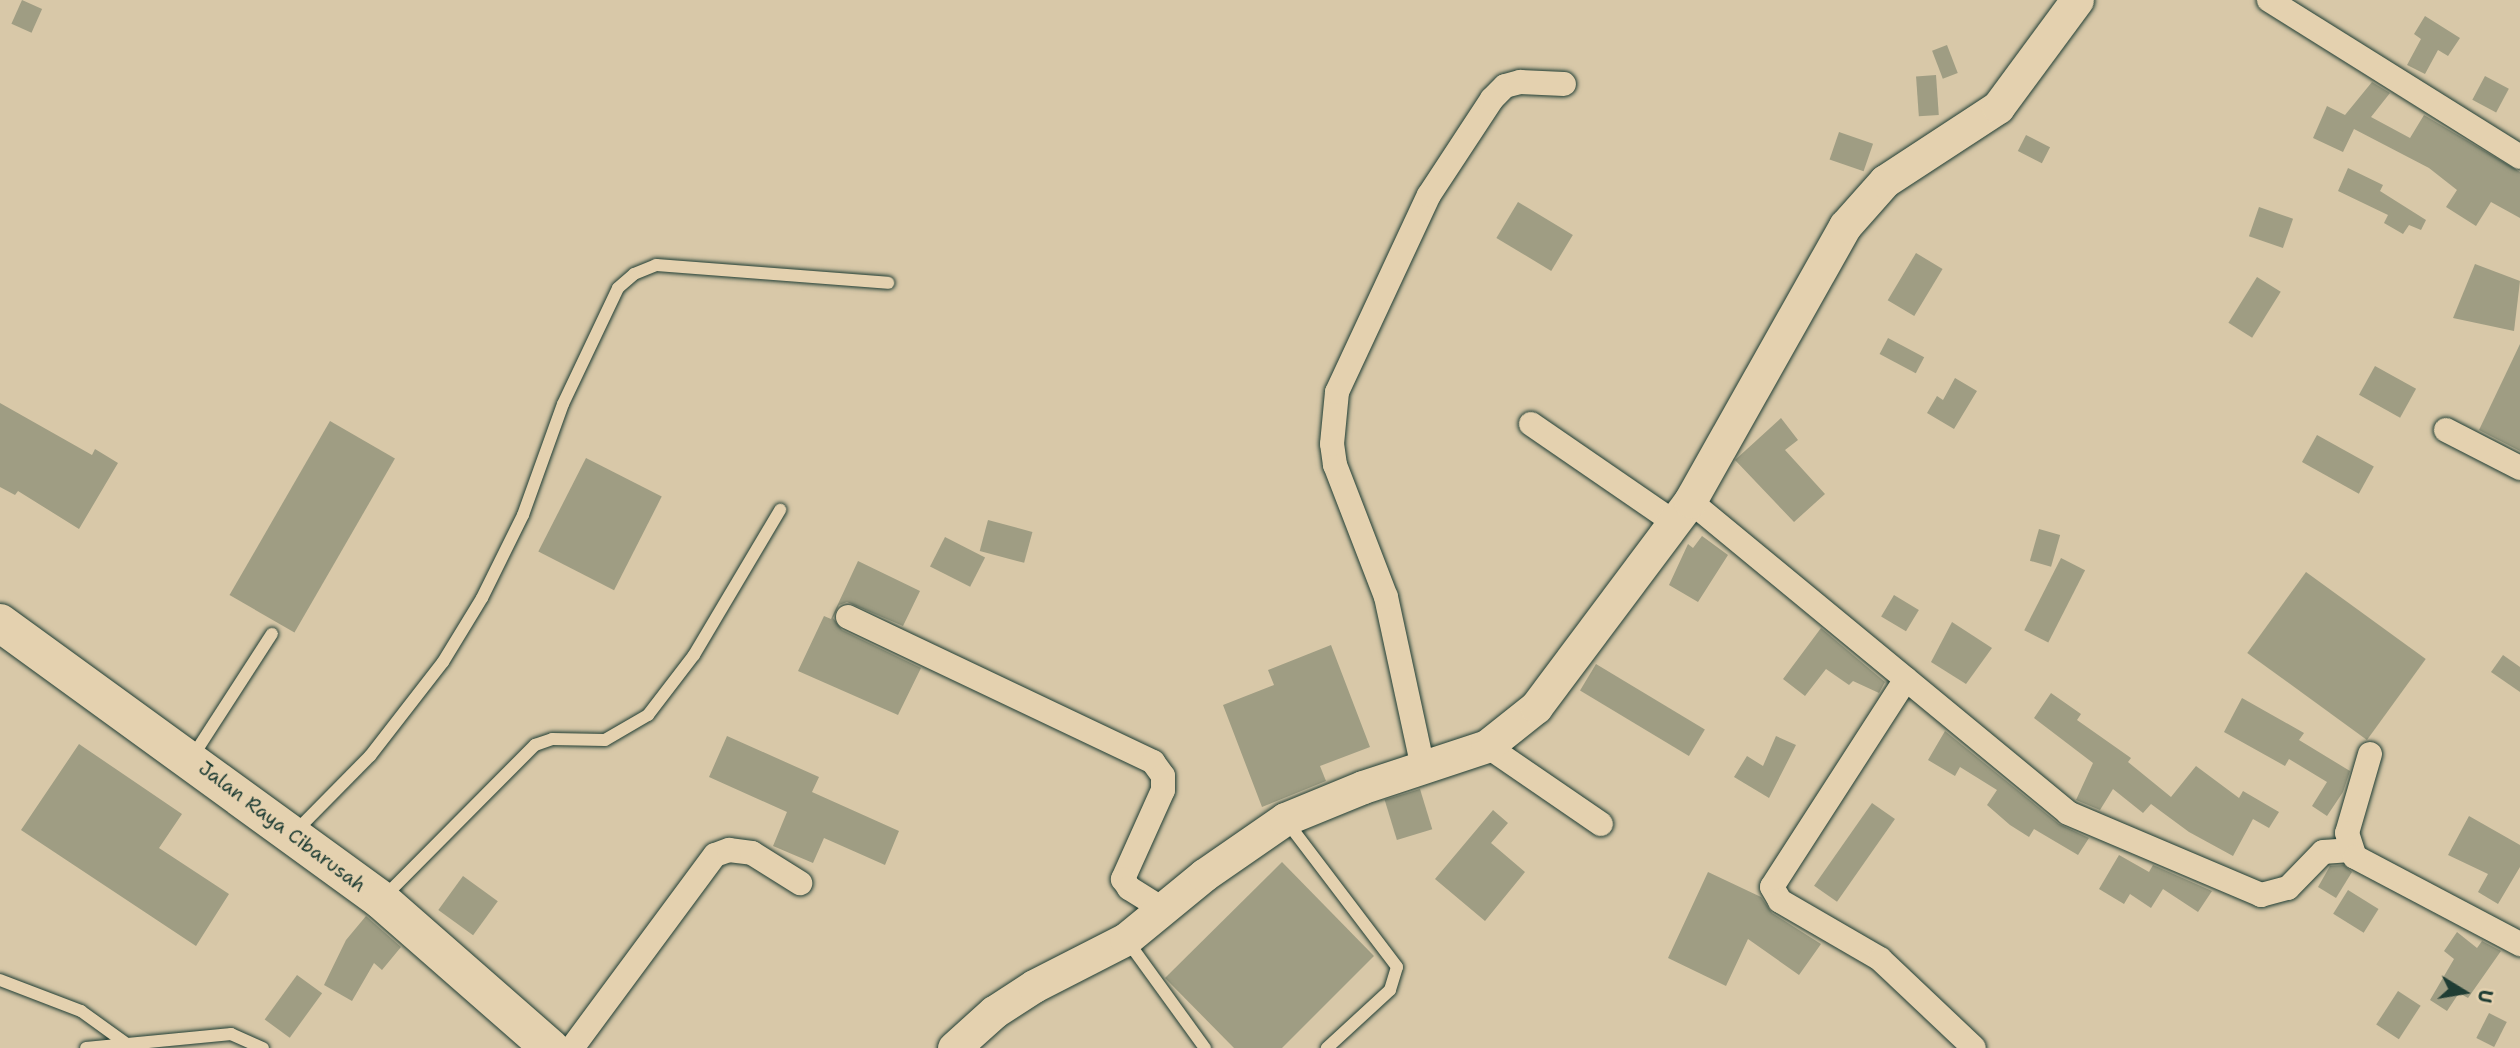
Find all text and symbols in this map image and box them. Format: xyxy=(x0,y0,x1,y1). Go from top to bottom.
street label: Jalan Raya Cibarusah xyxy=(194,757,370,897)
north arrow xyxy=(2429,957,2499,1027)
text: U xyxy=(2472,987,2499,1005)

